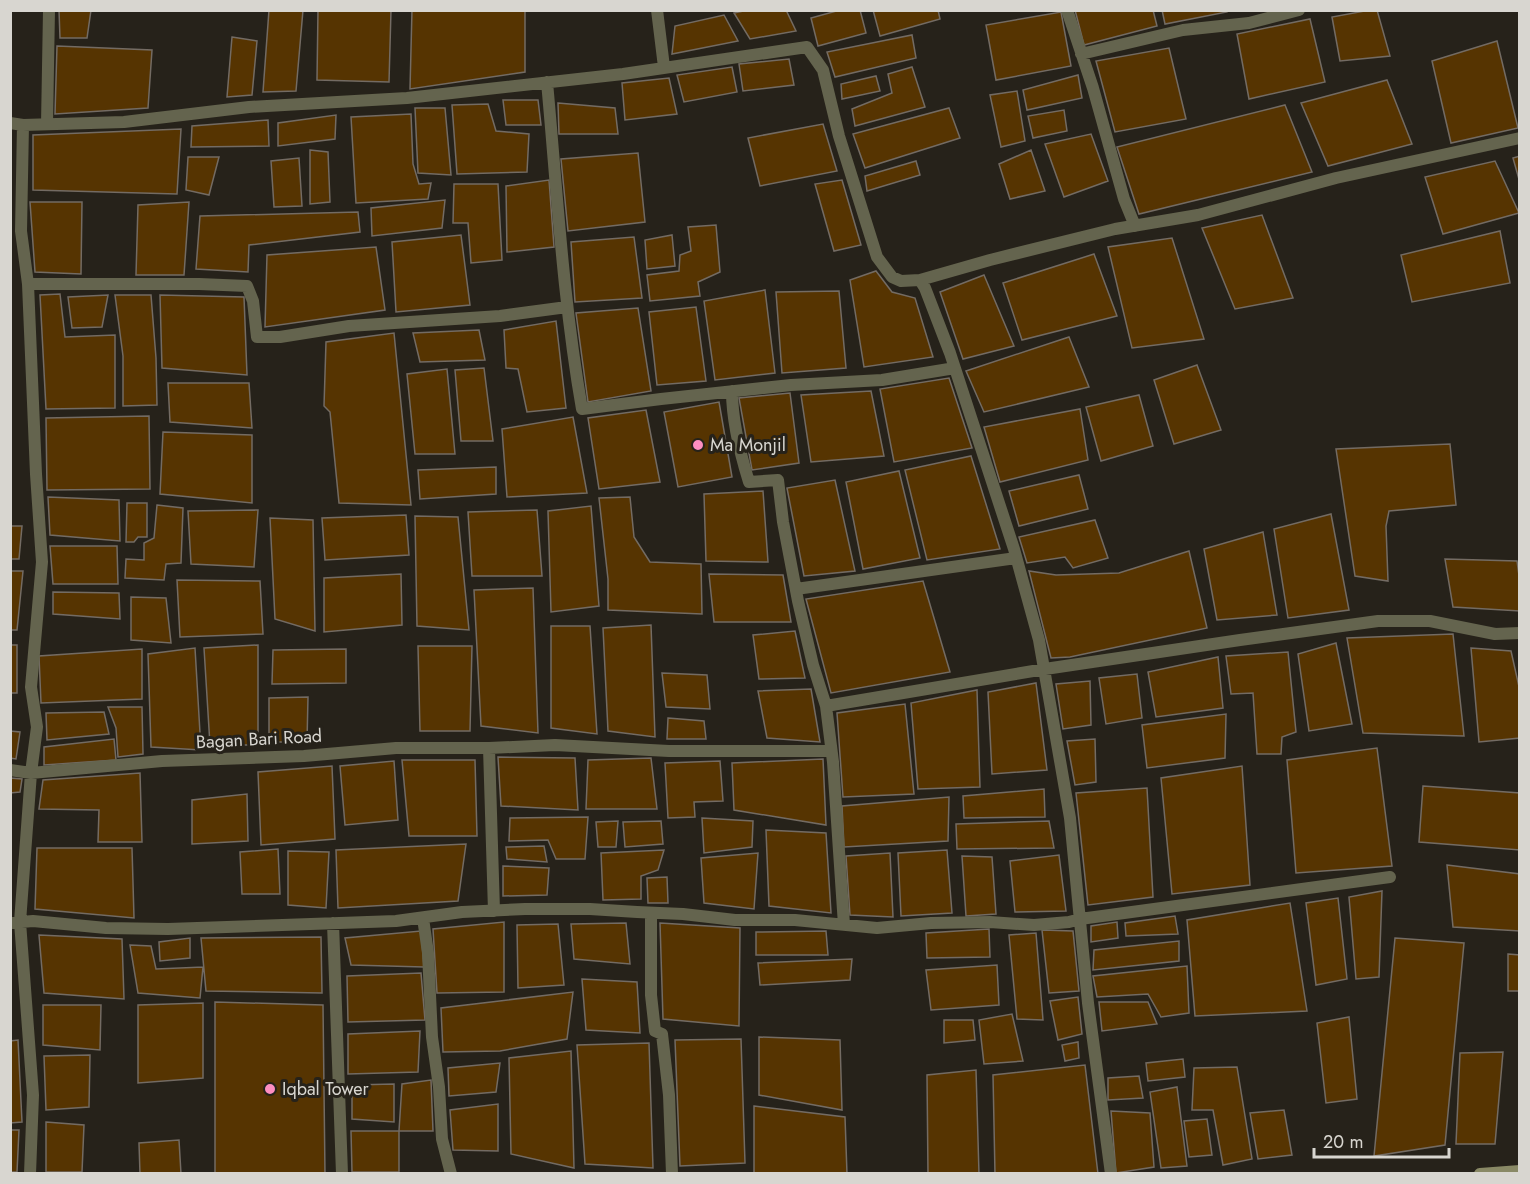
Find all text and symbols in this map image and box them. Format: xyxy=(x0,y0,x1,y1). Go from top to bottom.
place label: Ma Monjil xyxy=(710,432,786,458)
marker: Ma Monjil xyxy=(691,438,705,452)
street label: Bagan Bari Road xyxy=(195,723,323,755)
place label: Iqbal Tower xyxy=(282,1076,369,1102)
marker: Iqbal Tower xyxy=(263,1082,277,1096)
scale bar xyxy=(1314,1121,1449,1159)
text: 20 m xyxy=(1323,1129,1363,1155)

